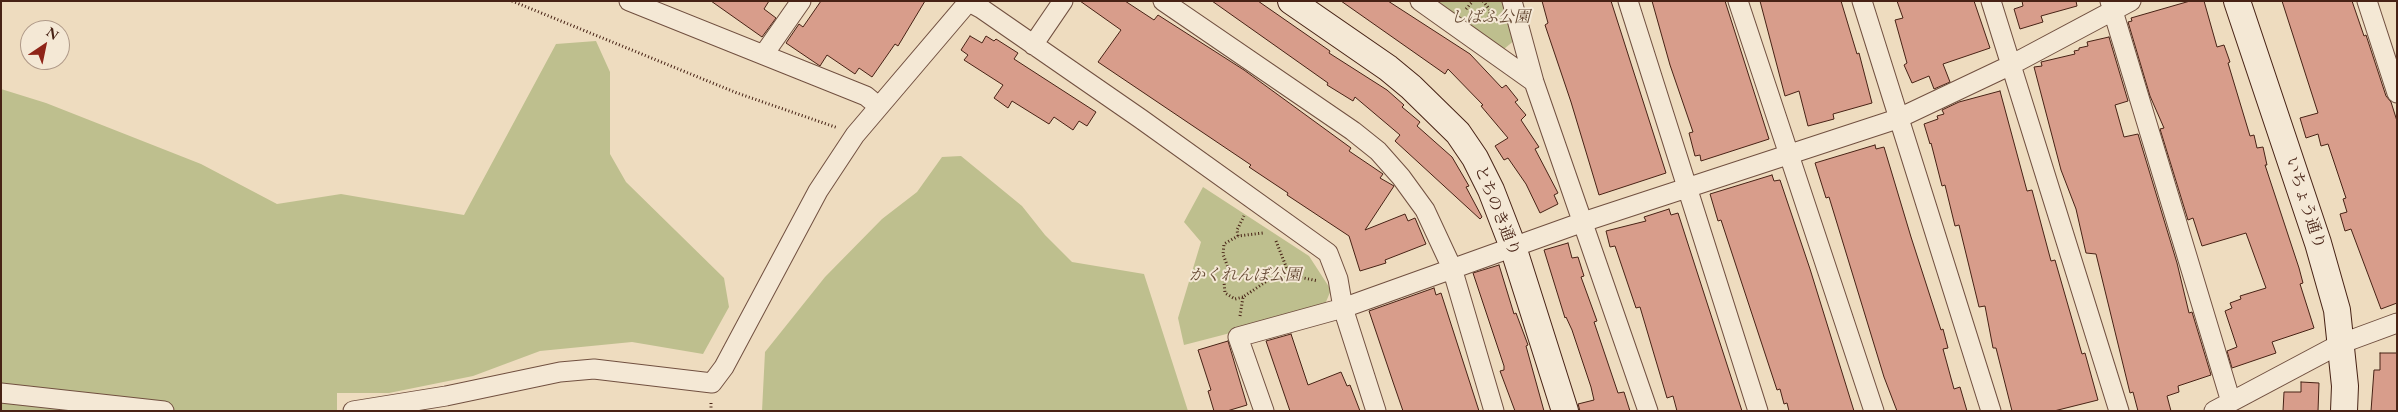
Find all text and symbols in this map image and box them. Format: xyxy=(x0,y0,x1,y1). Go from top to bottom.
park label: しばふ公園 xyxy=(1450,8,1530,28)
north arrow xyxy=(20,20,70,70)
text: N xyxy=(43,23,63,44)
street label: いちょう通り xyxy=(2281,154,2329,252)
street label: とちのき通り xyxy=(1470,163,1524,259)
park label: かくれんぼ公園 xyxy=(1189,266,1301,286)

